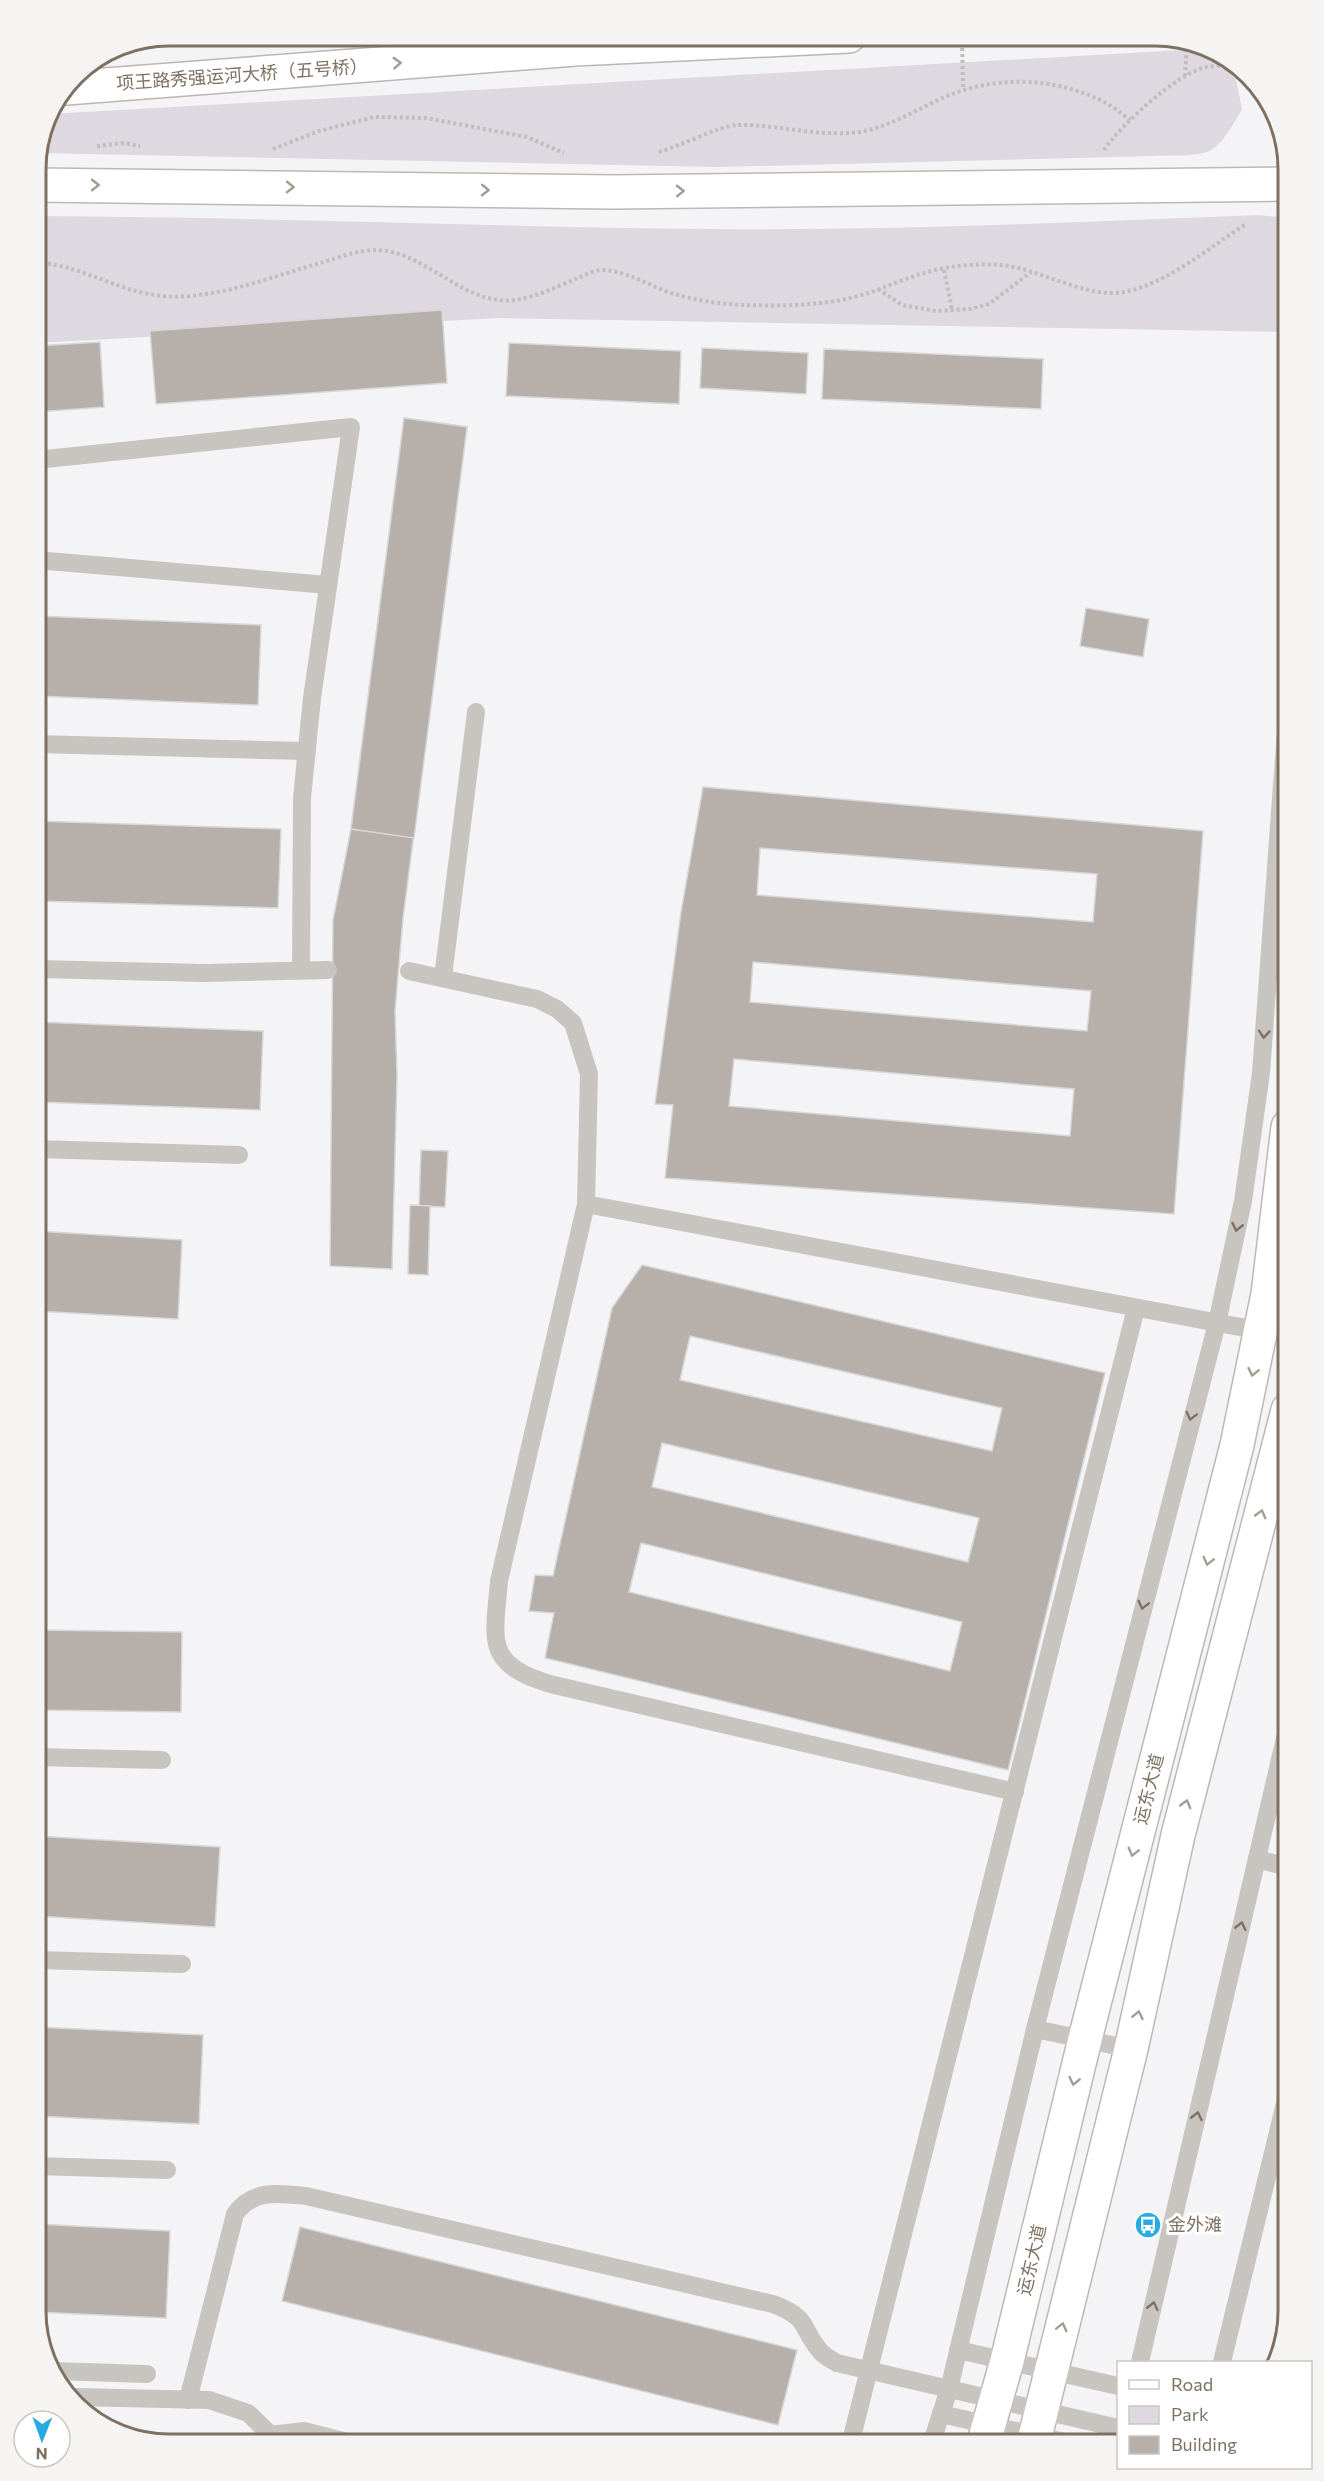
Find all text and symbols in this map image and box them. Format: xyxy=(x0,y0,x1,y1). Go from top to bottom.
street label: 项王路秀强运河大桥（五号桥） xyxy=(115,54,368,94)
one-way arrow xyxy=(392,56,401,69)
one-way arrow xyxy=(90,179,99,191)
one-way arrow xyxy=(285,181,294,193)
one-way arrow xyxy=(480,184,489,196)
one-way arrow xyxy=(675,185,684,197)
one-way arrow xyxy=(1258,1029,1271,1038)
one-way arrow xyxy=(1232,1222,1245,1232)
one-way arrow xyxy=(1247,1366,1260,1376)
one-way arrow xyxy=(1186,1411,1199,1421)
one-way arrow xyxy=(1254,1509,1266,1520)
one-way arrow xyxy=(1202,1556,1215,1566)
one-way arrow xyxy=(1138,1600,1151,1610)
street label: 运东大道 xyxy=(1129,1751,1167,1826)
one-way arrow xyxy=(1178,1800,1191,1810)
one-way arrow xyxy=(1127,1847,1140,1857)
one-way arrow xyxy=(1234,1921,1247,1931)
one-way arrow xyxy=(1131,2010,1144,2020)
one-way arrow xyxy=(1069,2076,1082,2086)
one-way arrow xyxy=(1190,2111,1203,2121)
bus stop icon: 金外滩 xyxy=(1133,2210,1163,2240)
place label: 金外滩 xyxy=(1168,2213,1222,2235)
street label: 运东大道 xyxy=(1012,2222,1050,2297)
one-way arrow xyxy=(1146,2301,1159,2311)
one-way arrow xyxy=(1055,2322,1068,2332)
legend xyxy=(1117,2361,1312,2469)
text: Road xyxy=(1171,2373,1213,2395)
text: Park xyxy=(1171,2403,1209,2425)
north arrow xyxy=(12,2409,72,2469)
text: Building xyxy=(1171,2433,1237,2455)
text: N xyxy=(36,2445,48,2464)

